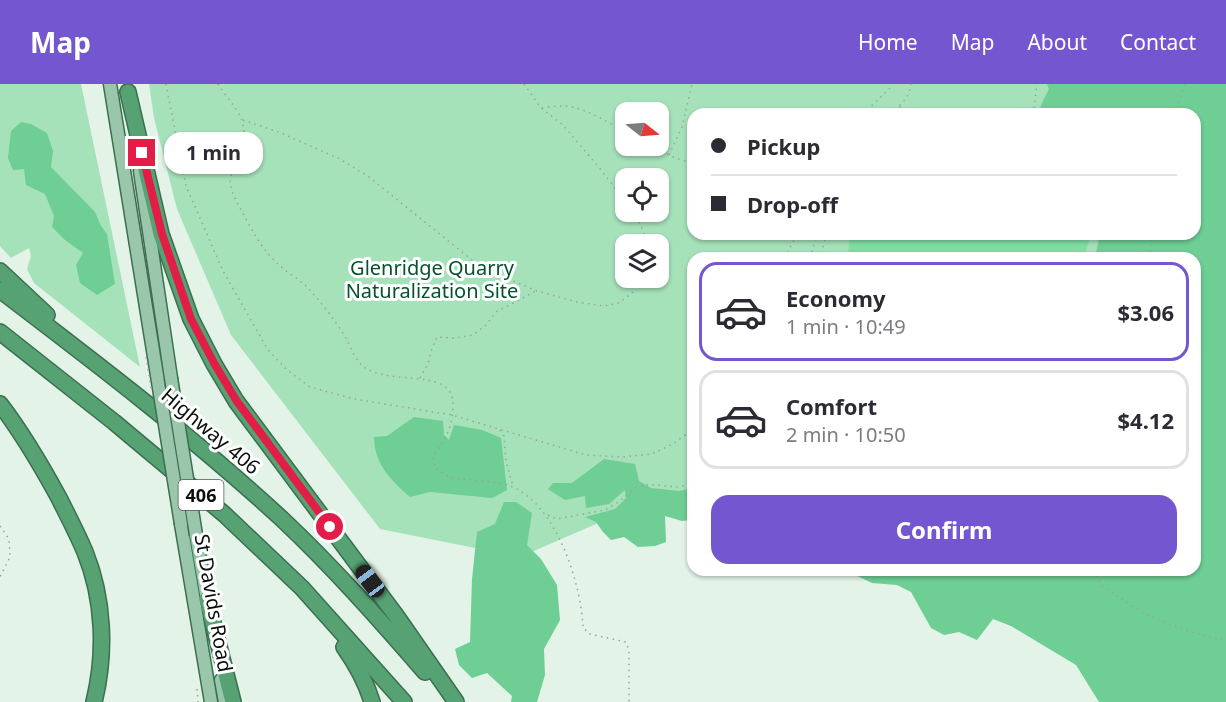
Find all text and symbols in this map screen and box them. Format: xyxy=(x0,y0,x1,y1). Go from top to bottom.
text: Map xyxy=(30,23,91,61)
text: Home xyxy=(858,28,918,56)
text: Map xyxy=(951,28,994,56)
text: About xyxy=(1027,28,1087,56)
text: Contact xyxy=(1120,28,1196,56)
north arrow xyxy=(615,102,669,156)
map controls xyxy=(615,102,669,288)
text: Pickup xyxy=(747,131,820,161)
callout: 1 min xyxy=(163,132,262,174)
route end xyxy=(128,139,155,166)
text: 1 min xyxy=(186,139,241,166)
button: locate xyxy=(615,168,669,222)
text: Drop-off xyxy=(747,189,838,219)
button: layers xyxy=(615,234,669,288)
park label: Glenridge Quarry Naturalization Site xyxy=(346,254,518,304)
text: Economy xyxy=(786,283,885,313)
icon: car xyxy=(714,285,768,339)
text: $3.06 xyxy=(1117,297,1174,327)
text: 1 min · 10:49 xyxy=(786,313,906,340)
street label: Highway 406 xyxy=(156,382,266,480)
text: Comfort xyxy=(786,391,877,421)
icon: car xyxy=(714,393,768,447)
text: $4.12 xyxy=(1117,405,1174,435)
text: 2 min · 10:50 xyxy=(786,421,906,448)
road number: 406 xyxy=(178,480,224,510)
button: Confirm xyxy=(711,495,1177,564)
route start xyxy=(316,513,343,540)
street label: St Davids Road xyxy=(189,532,239,674)
car xyxy=(352,561,388,601)

